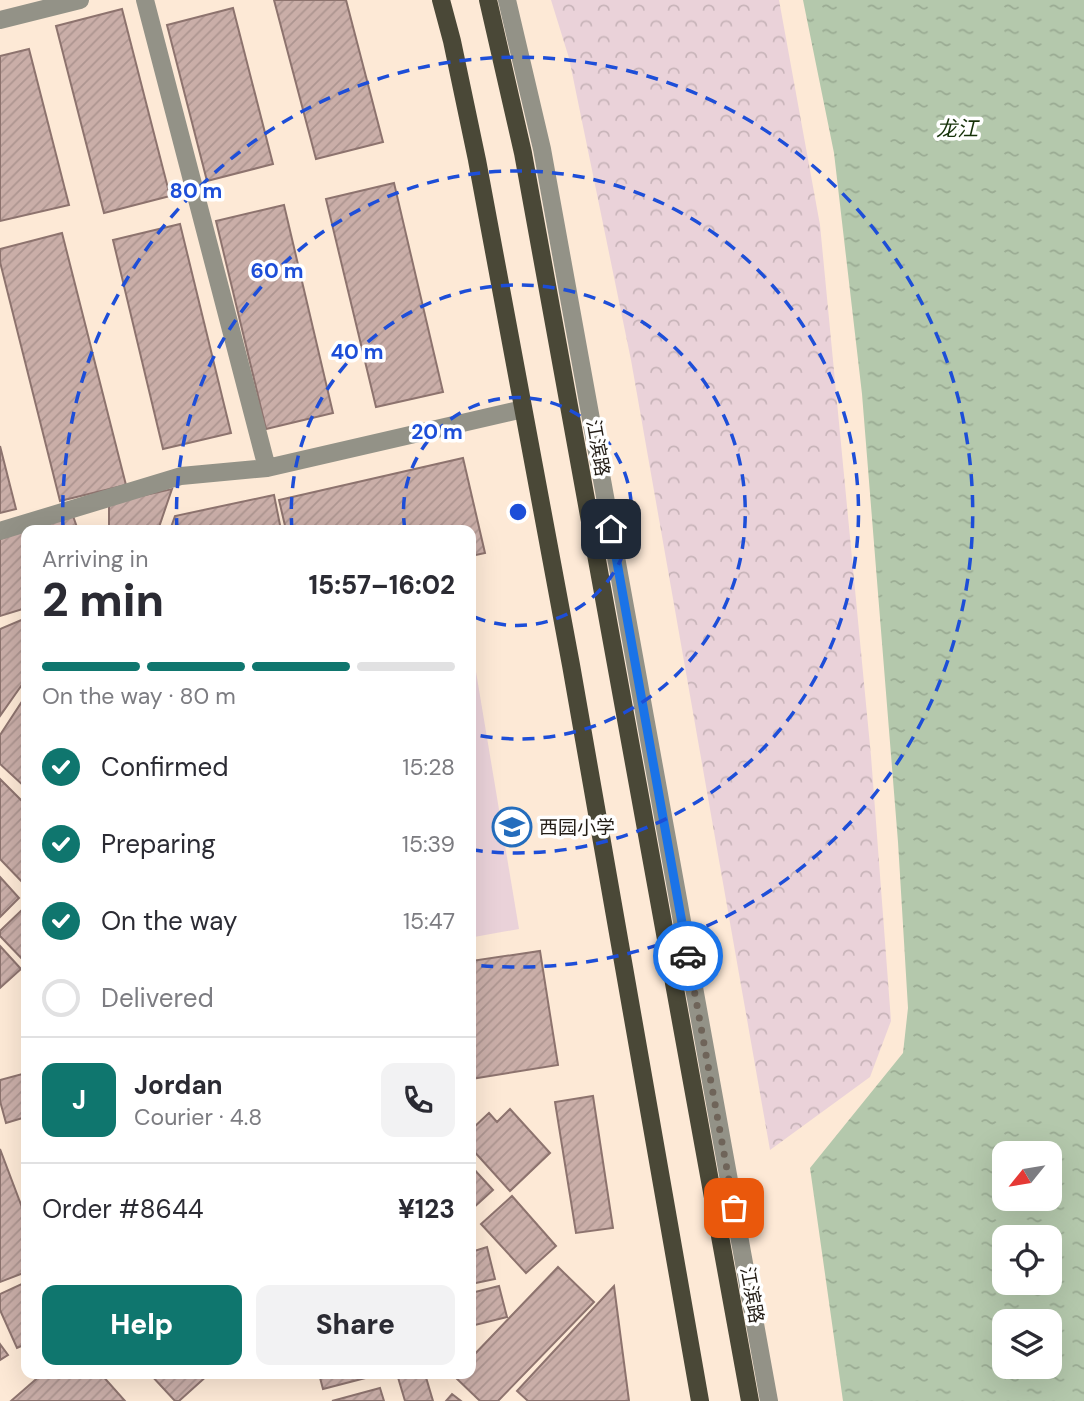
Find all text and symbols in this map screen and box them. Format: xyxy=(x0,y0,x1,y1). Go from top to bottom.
water label: 龙江 xyxy=(936,115,980,143)
text: 80 m xyxy=(170,177,222,205)
text: 60 m xyxy=(251,257,303,285)
text: 40 m xyxy=(330,338,384,366)
text: 20 m xyxy=(411,418,463,446)
street label: 江滨路 xyxy=(581,418,615,478)
pin xyxy=(581,499,641,559)
centre of rings xyxy=(506,500,530,524)
icon: home xyxy=(592,510,630,548)
text: Arriving in xyxy=(42,544,148,574)
text: 15:57–16:02 xyxy=(308,568,455,602)
text: 2 min xyxy=(42,570,164,630)
text: On the way · 80 m xyxy=(42,681,236,711)
icon: check xyxy=(42,748,80,786)
text: Confirmed xyxy=(101,750,228,784)
text: 15:28 xyxy=(402,752,455,782)
school or university icon: 西园小学 xyxy=(491,806,533,848)
place label: 西园小学 xyxy=(539,815,615,840)
icon: check xyxy=(42,825,80,863)
text: Preparing xyxy=(101,827,216,861)
text: 15:39 xyxy=(402,829,455,859)
icon: check xyxy=(42,902,80,940)
text: On the way xyxy=(101,904,237,938)
text: 15:47 xyxy=(403,906,455,936)
courier xyxy=(653,921,723,991)
icon: car xyxy=(669,937,707,975)
text: Delivered xyxy=(101,981,214,1015)
button: phone xyxy=(381,1063,455,1137)
text: Jordan xyxy=(134,1068,223,1102)
text: J xyxy=(72,1083,86,1117)
text: Courier · 4.8 xyxy=(134,1102,262,1132)
north arrow xyxy=(992,1141,1062,1211)
map controls xyxy=(992,1141,1062,1379)
pin xyxy=(704,1178,764,1238)
icon: bag xyxy=(715,1189,753,1227)
text: Order #8644 xyxy=(42,1192,203,1226)
text: ¥123 xyxy=(398,1192,455,1226)
button: locate xyxy=(992,1225,1062,1295)
street label: 江滨路 xyxy=(735,1265,769,1325)
button: Help xyxy=(42,1285,242,1365)
button: Share xyxy=(256,1285,455,1365)
button: layers xyxy=(992,1309,1062,1379)

